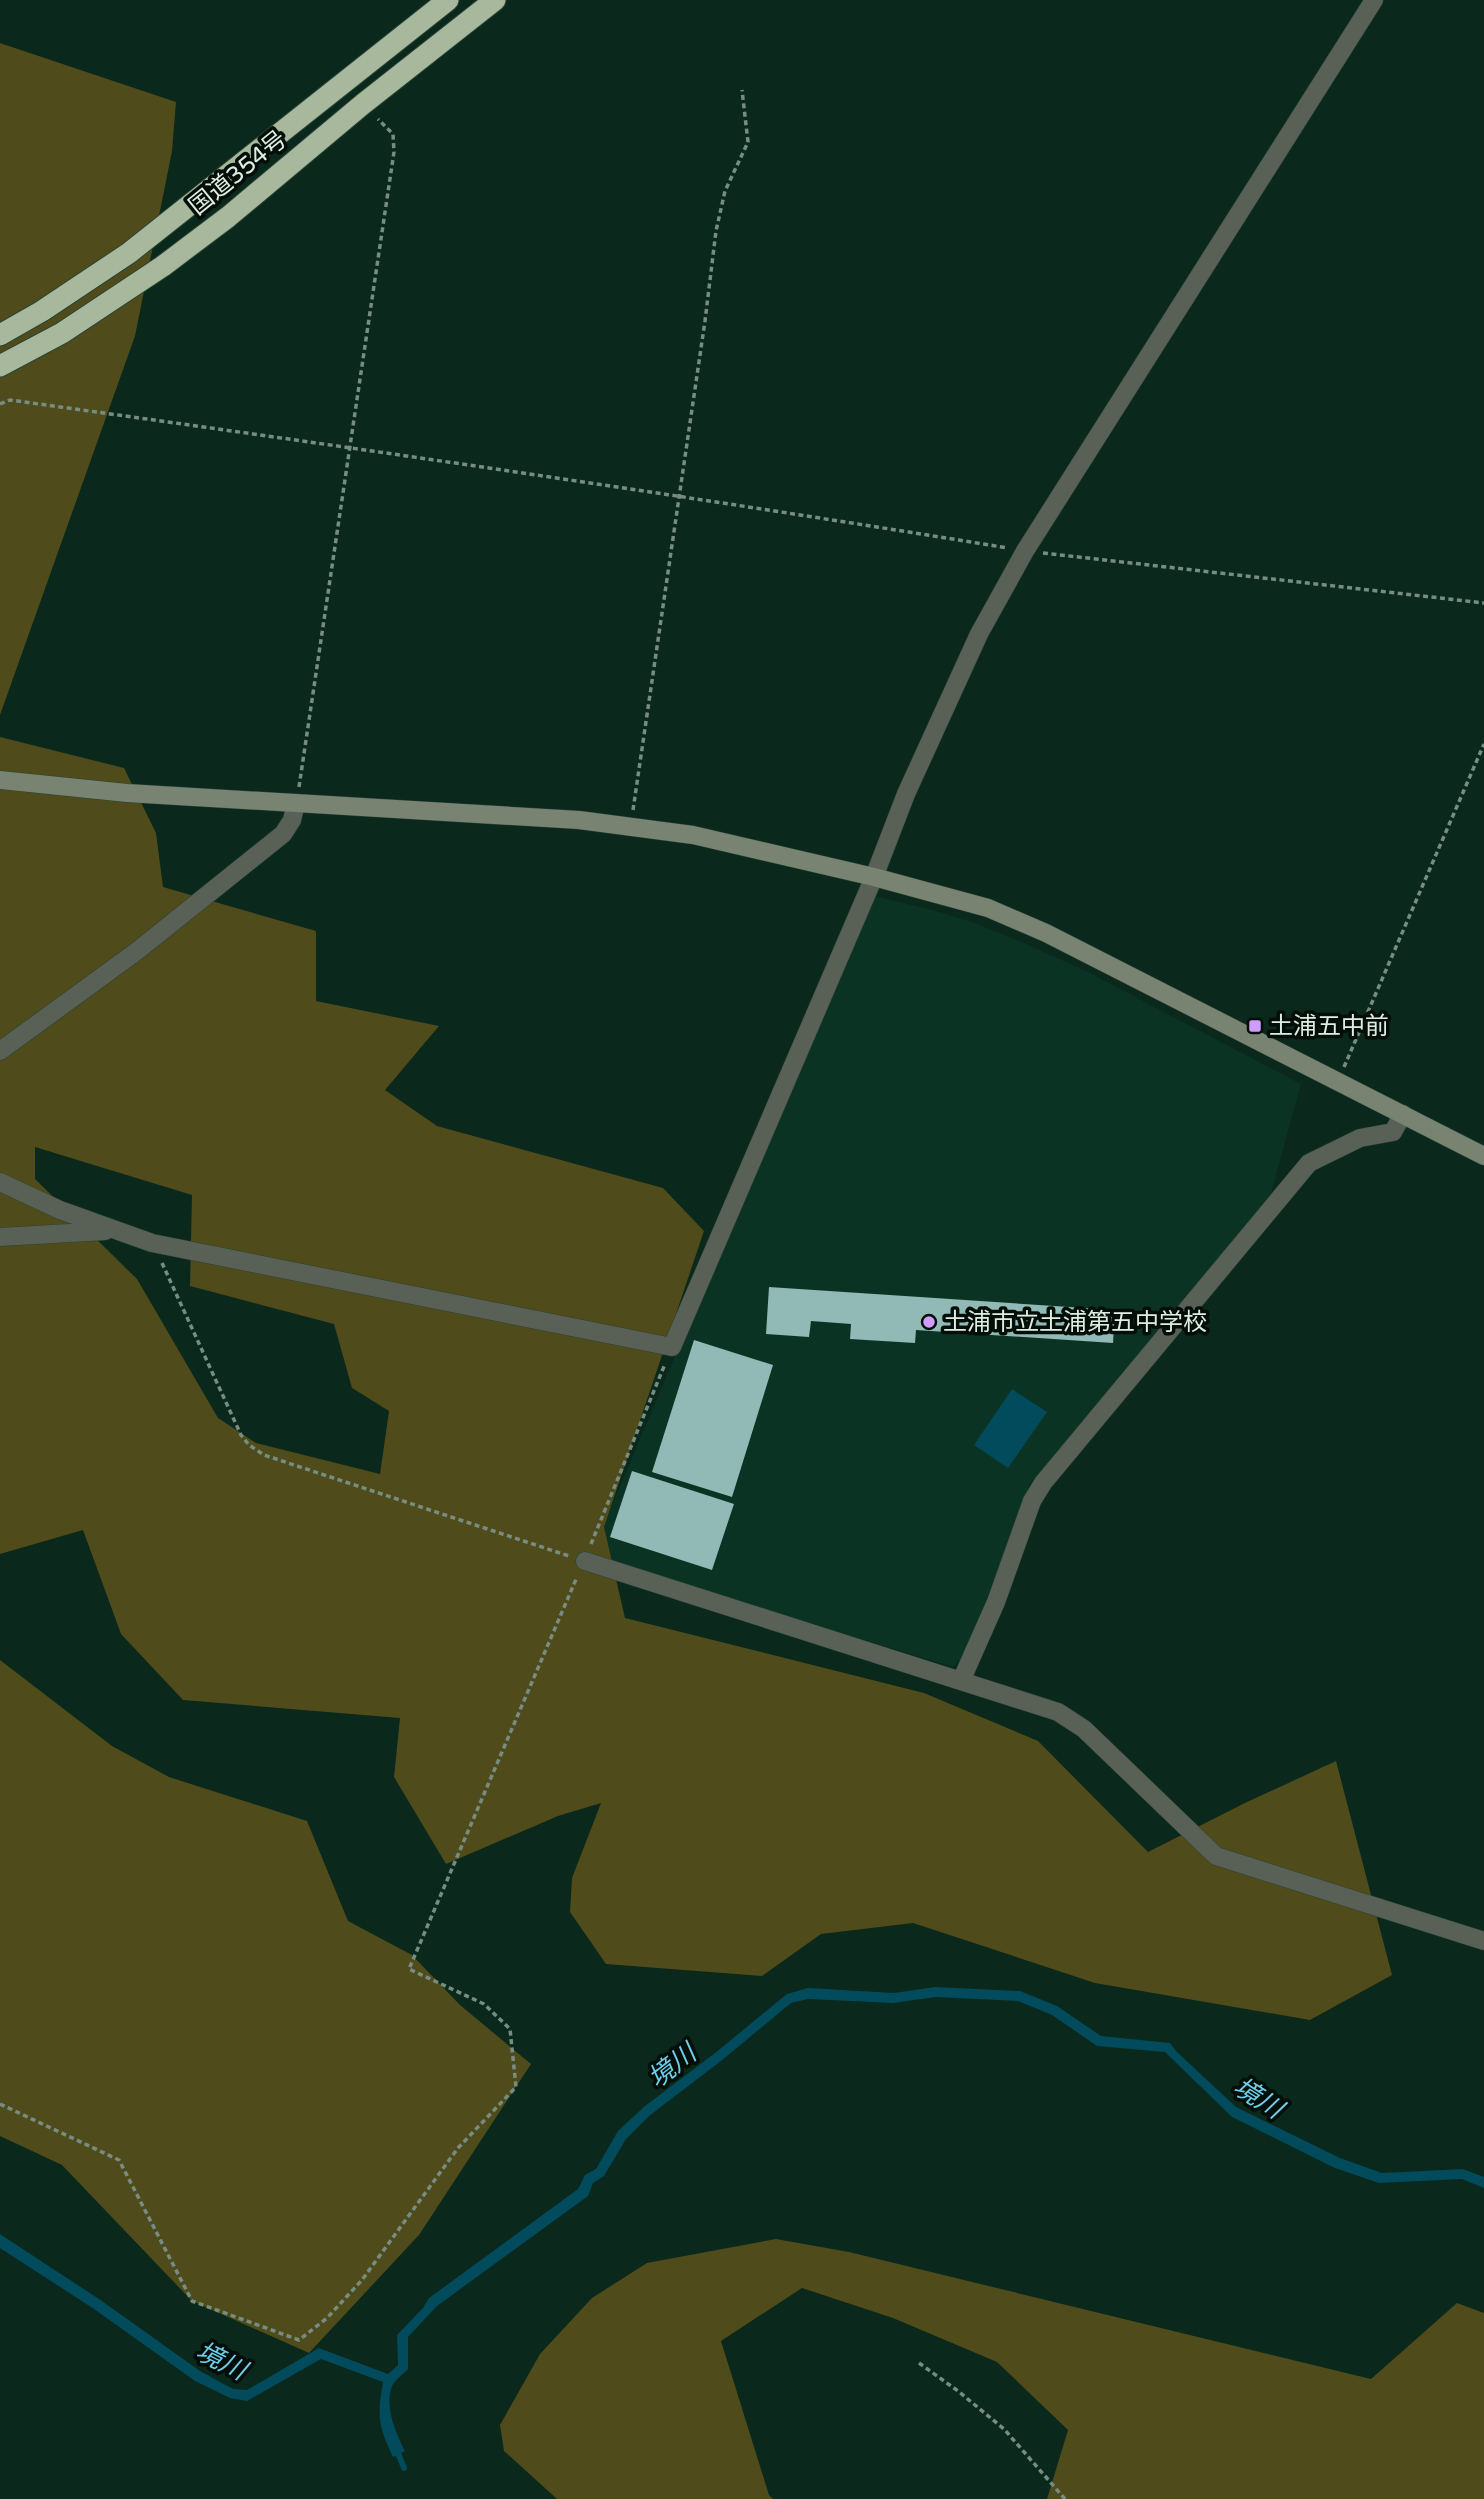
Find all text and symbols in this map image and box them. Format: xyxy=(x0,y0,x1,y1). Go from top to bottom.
street label: 国道354号 xyxy=(183,125,293,221)
place label: 土浦五中前 xyxy=(1269,1012,1389,1041)
marker: 土浦五中前 xyxy=(1247,1018,1263,1034)
place label: 土浦市立土浦第五中学校 xyxy=(943,1308,1207,1337)
marker: 土浦市立土浦第五中学校 xyxy=(921,1314,937,1330)
water label: 境川 xyxy=(642,2036,704,2094)
water label: 境川 xyxy=(1228,2071,1291,2127)
water label: 境川 xyxy=(191,2336,254,2388)

